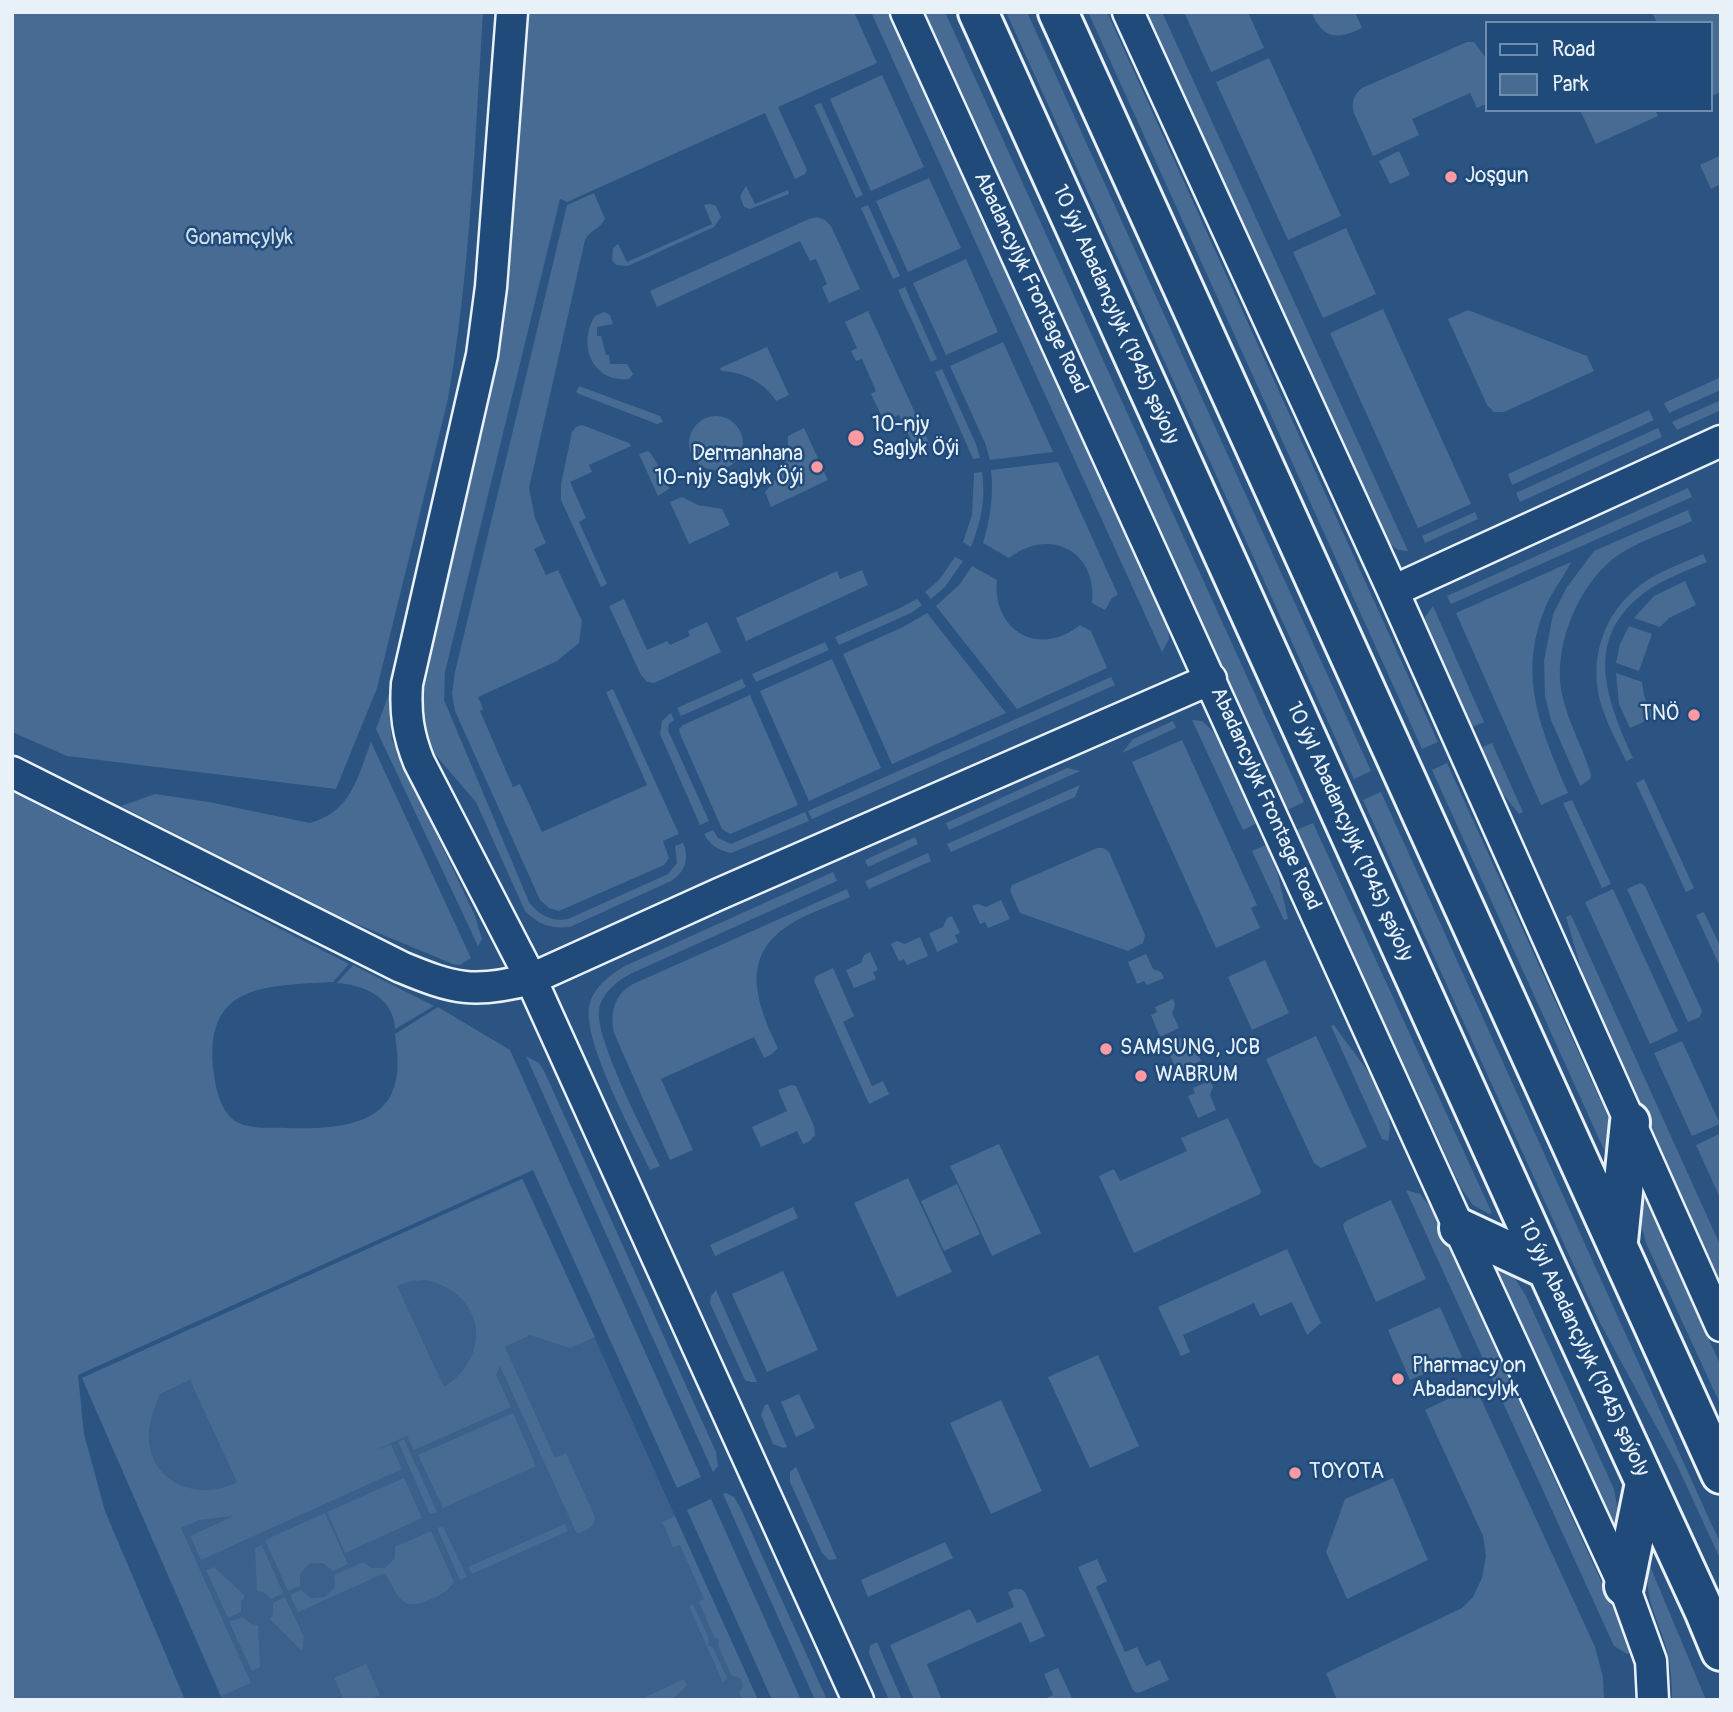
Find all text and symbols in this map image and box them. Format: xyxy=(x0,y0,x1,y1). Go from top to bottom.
legend xyxy=(1484,21,1712,112)
text: Road xyxy=(1552,36,1596,63)
text: Park xyxy=(1552,71,1589,98)
place label: Joşgun xyxy=(1465,164,1529,190)
street label: Abadancylyk Frontage Road xyxy=(968,168,1092,398)
marker: Joşgun xyxy=(1443,169,1459,185)
street label: 10 ýyl Abadançylyk (1945) şaýoly xyxy=(1046,181,1184,449)
park label: Gonamçylyk xyxy=(185,226,293,252)
place label: 10-njy Saglyk Öýi xyxy=(872,413,959,463)
marker: 10-njy Saglyk Öýi xyxy=(846,428,866,448)
place label: Dermanhana 10-njy Saglyk Öýi xyxy=(655,442,803,492)
marker: Dermanhana 10-njy Saglyk Öýi xyxy=(809,459,825,475)
street label: Abadancylyk Frontage Road xyxy=(1204,684,1326,914)
street label: 10 ýyl Abadançylyk (1945) şaýoly xyxy=(1280,698,1418,966)
place label: TNÖ xyxy=(1640,702,1680,728)
marker: TNÖ xyxy=(1686,707,1702,723)
place label: SAMSUNG, JCB xyxy=(1120,1036,1260,1062)
marker: SAMSUNG, JCB xyxy=(1098,1041,1114,1057)
place label: WABRUM xyxy=(1155,1063,1238,1089)
marker: WABRUM xyxy=(1133,1068,1149,1084)
street label: 10 ýyl Abadançylyk (1945) şaýoly xyxy=(1512,1215,1654,1481)
place label: Pharmacy on Abadancylyk xyxy=(1412,1354,1526,1404)
marker: Pharmacy on Abadancylyk xyxy=(1390,1371,1406,1387)
place label: TOYOTA xyxy=(1309,1460,1384,1486)
marker: TOYOTA xyxy=(1287,1465,1303,1481)

